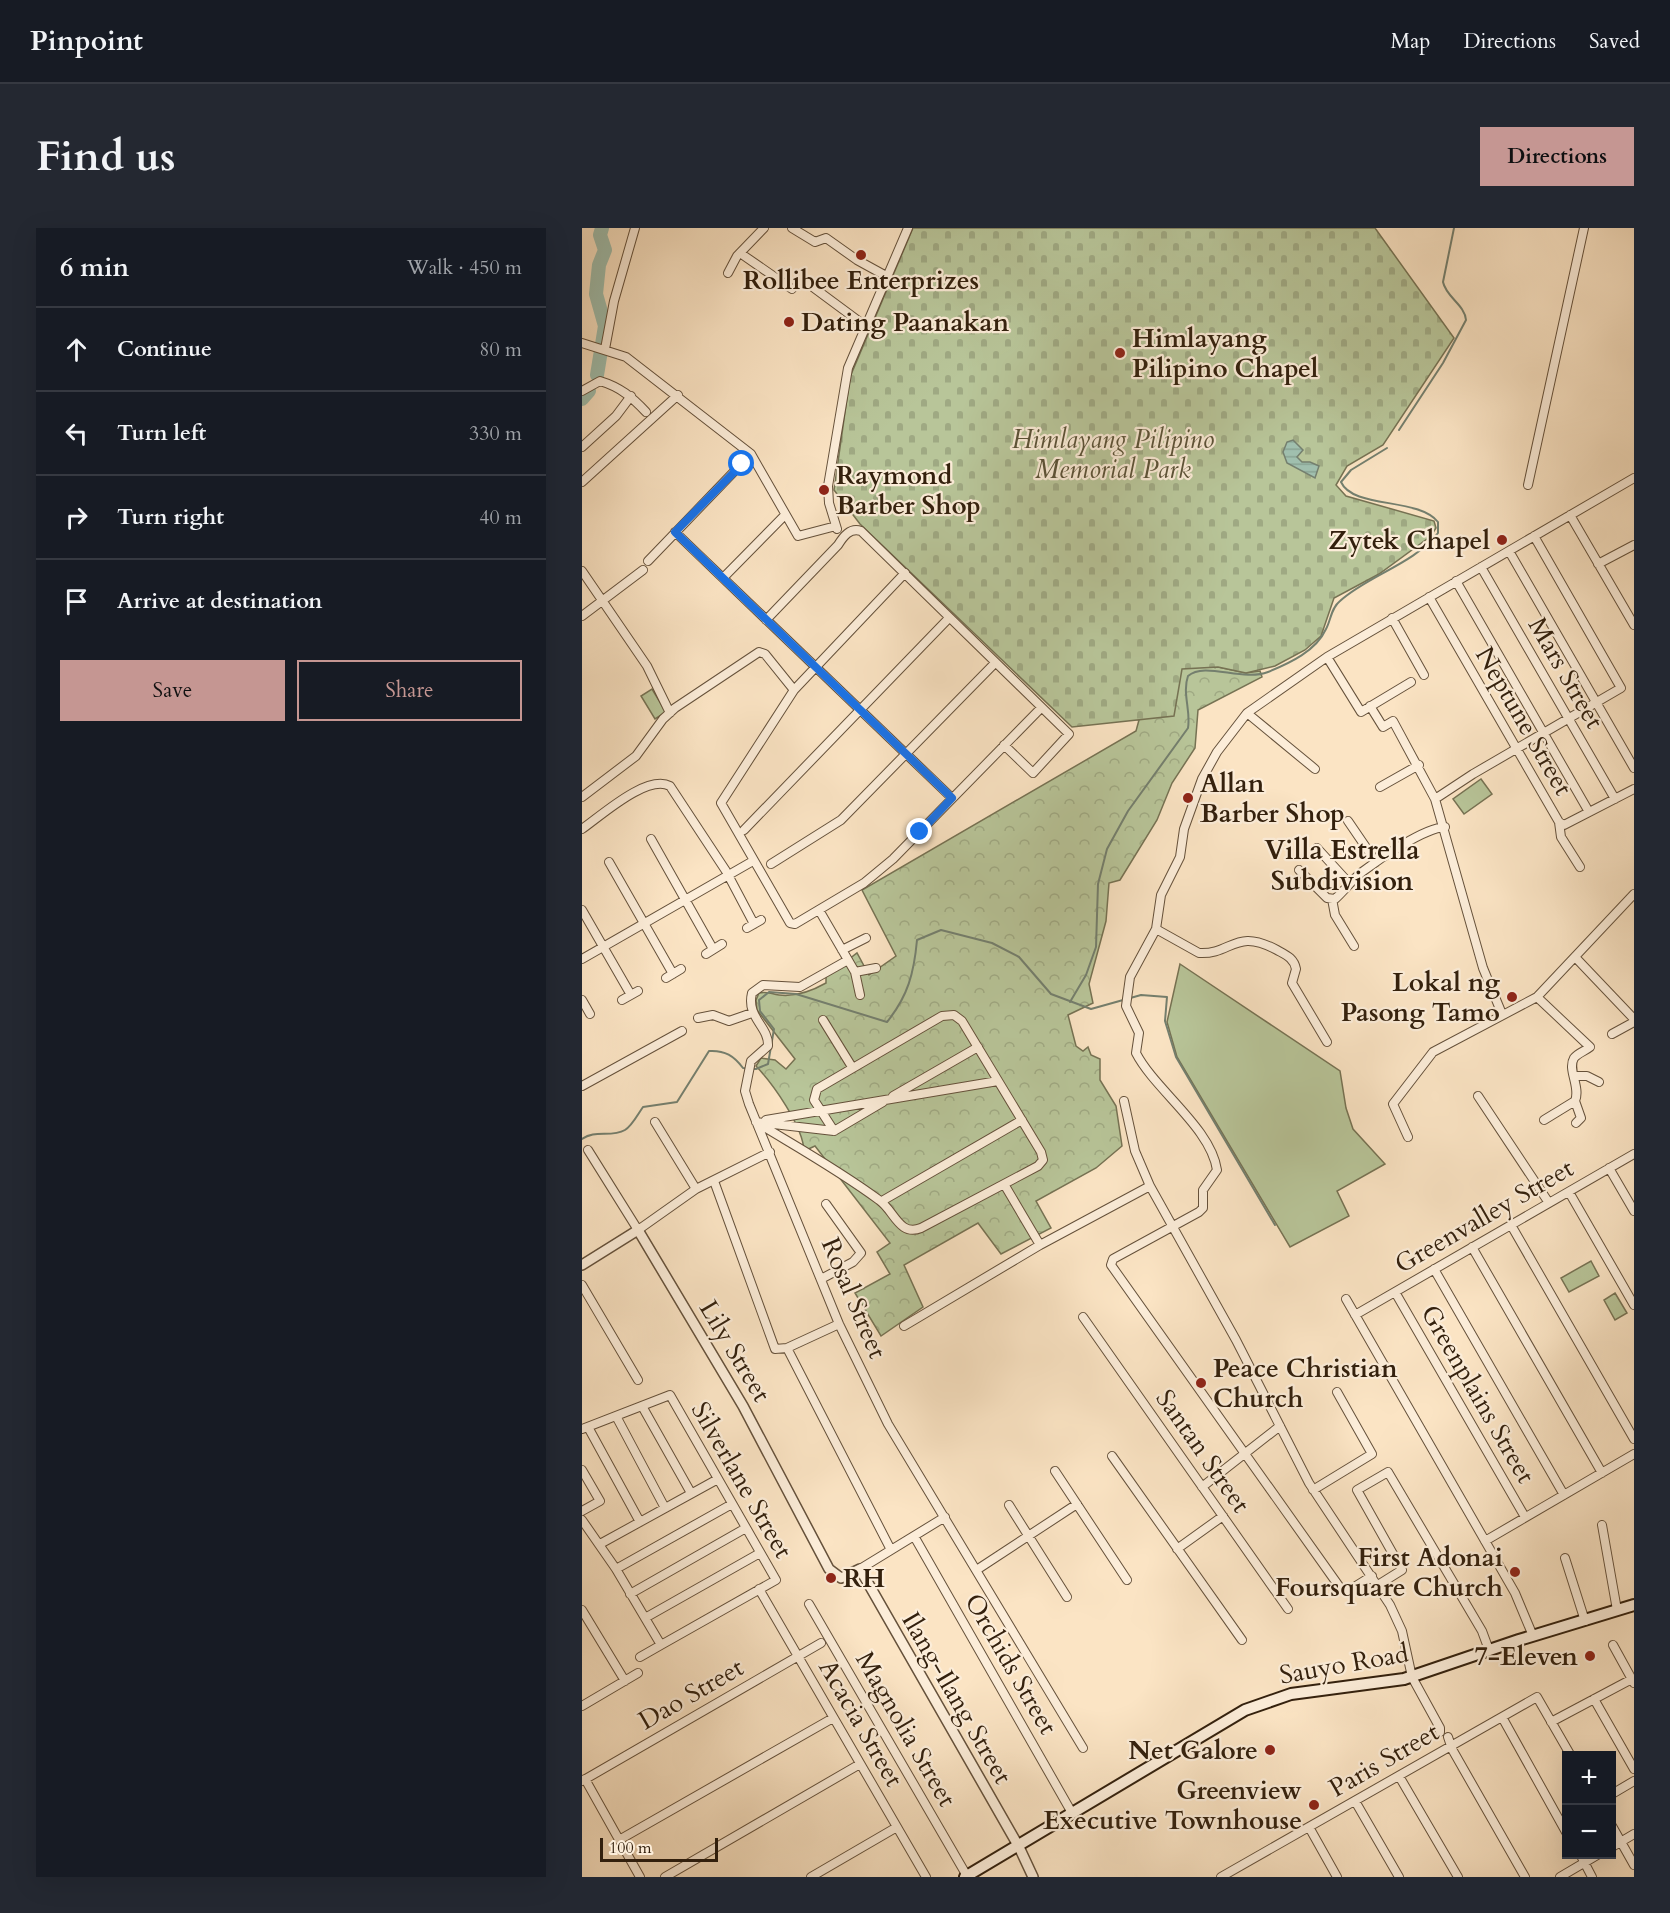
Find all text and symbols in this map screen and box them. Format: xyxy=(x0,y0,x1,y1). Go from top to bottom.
text: Pinpoint xyxy=(30,22,143,60)
text: Map xyxy=(1390,27,1430,56)
text: Directions xyxy=(1463,27,1556,56)
text: Saved xyxy=(1589,27,1640,56)
button: Directions xyxy=(1480,127,1634,186)
text: Find us xyxy=(36,128,176,185)
marker: Rollibee Enterprizes xyxy=(854,248,868,262)
text: 6 min xyxy=(60,250,129,285)
text: Walk · 450 m xyxy=(407,254,522,281)
place label: Rollibee Enterprizes xyxy=(743,263,979,298)
place label: Dating Paanakan xyxy=(801,305,1009,340)
marker: Dating Paanakan xyxy=(782,315,796,329)
place label: Himlayang Pilipino Chapel xyxy=(1132,321,1319,386)
icon: ahead xyxy=(60,333,93,366)
text: Continue xyxy=(117,334,212,364)
text: 80 m xyxy=(479,336,522,363)
marker: Himlayang Pilipino Chapel xyxy=(1113,346,1127,360)
icon: left xyxy=(60,417,93,450)
text: Turn left xyxy=(117,418,206,448)
text: 330 m xyxy=(469,420,522,447)
park label: Himlayang Pilipino Memorial Park xyxy=(1012,422,1214,487)
route start xyxy=(728,450,754,476)
place label: Raymond Barber Shop xyxy=(836,458,981,523)
marker: Raymond Barber Shop xyxy=(817,483,831,497)
icon: right xyxy=(60,501,93,534)
text: Turn right xyxy=(117,502,224,532)
text: 40 m xyxy=(479,504,522,531)
place label: Zytek Chapel xyxy=(1328,523,1490,558)
marker: Zytek Chapel xyxy=(1495,533,1509,547)
icon: arrive xyxy=(60,585,93,618)
text: Arrive at destination xyxy=(117,586,322,616)
street label: Mars Street xyxy=(1520,611,1612,735)
street label: Neptune Street xyxy=(1467,640,1581,802)
button: Save xyxy=(60,660,285,721)
button: Share xyxy=(297,660,522,721)
place label: Allan Barber Shop xyxy=(1200,766,1345,831)
marker: Allan Barber Shop xyxy=(1181,791,1195,805)
route end xyxy=(906,818,932,844)
district label: Villa Estrella Subdivision xyxy=(1264,832,1420,900)
place label: Lokal ng Pasong Tamo xyxy=(1341,965,1500,1030)
marker: Lokal ng Pasong Tamo xyxy=(1505,990,1519,1004)
street label: Greenvalley Street xyxy=(1388,1151,1580,1281)
street label: Rosal Street xyxy=(813,1232,895,1364)
street label: Lily Street xyxy=(691,1294,779,1408)
street label: Greenplains Street xyxy=(1413,1298,1543,1490)
place label: Peace Christian Church xyxy=(1213,1351,1398,1416)
marker: Peace Christian Church xyxy=(1194,1376,1208,1390)
street label: Santan Street xyxy=(1148,1382,1258,1520)
street label: Silverlane Street xyxy=(683,1395,801,1565)
place label: First Adonai Foursquare Church xyxy=(1275,1540,1503,1605)
place label: RH xyxy=(843,1561,885,1596)
marker: First Adonai Foursquare Church xyxy=(1508,1565,1522,1579)
marker: RH xyxy=(824,1571,838,1585)
street label: Orchids Street xyxy=(956,1587,1066,1741)
street label: Ilang-Ilang Street xyxy=(894,1606,1020,1790)
street label: Sauyo Road xyxy=(1277,1635,1411,1693)
place label: 7-Eleven xyxy=(1475,1639,1578,1674)
street label: Magnolia Street xyxy=(847,1645,965,1813)
marker: 7-Eleven xyxy=(1583,1649,1597,1663)
street label: Dao Street xyxy=(632,1650,750,1738)
street label: Acacia Street xyxy=(810,1653,912,1793)
street label: Paris Street xyxy=(1323,1714,1445,1806)
place label: Net Galore xyxy=(1128,1733,1258,1768)
marker: Net Galore xyxy=(1263,1743,1277,1757)
map controls xyxy=(1562,1751,1616,1859)
button: + xyxy=(1562,1751,1616,1805)
place label: Greenview Executive Townhouse xyxy=(1043,1773,1302,1838)
marker: Greenview Executive Townhouse xyxy=(1307,1798,1321,1812)
button: − xyxy=(1562,1805,1616,1859)
scale bar xyxy=(600,1835,718,1862)
text: 100 m xyxy=(609,1837,651,1859)

